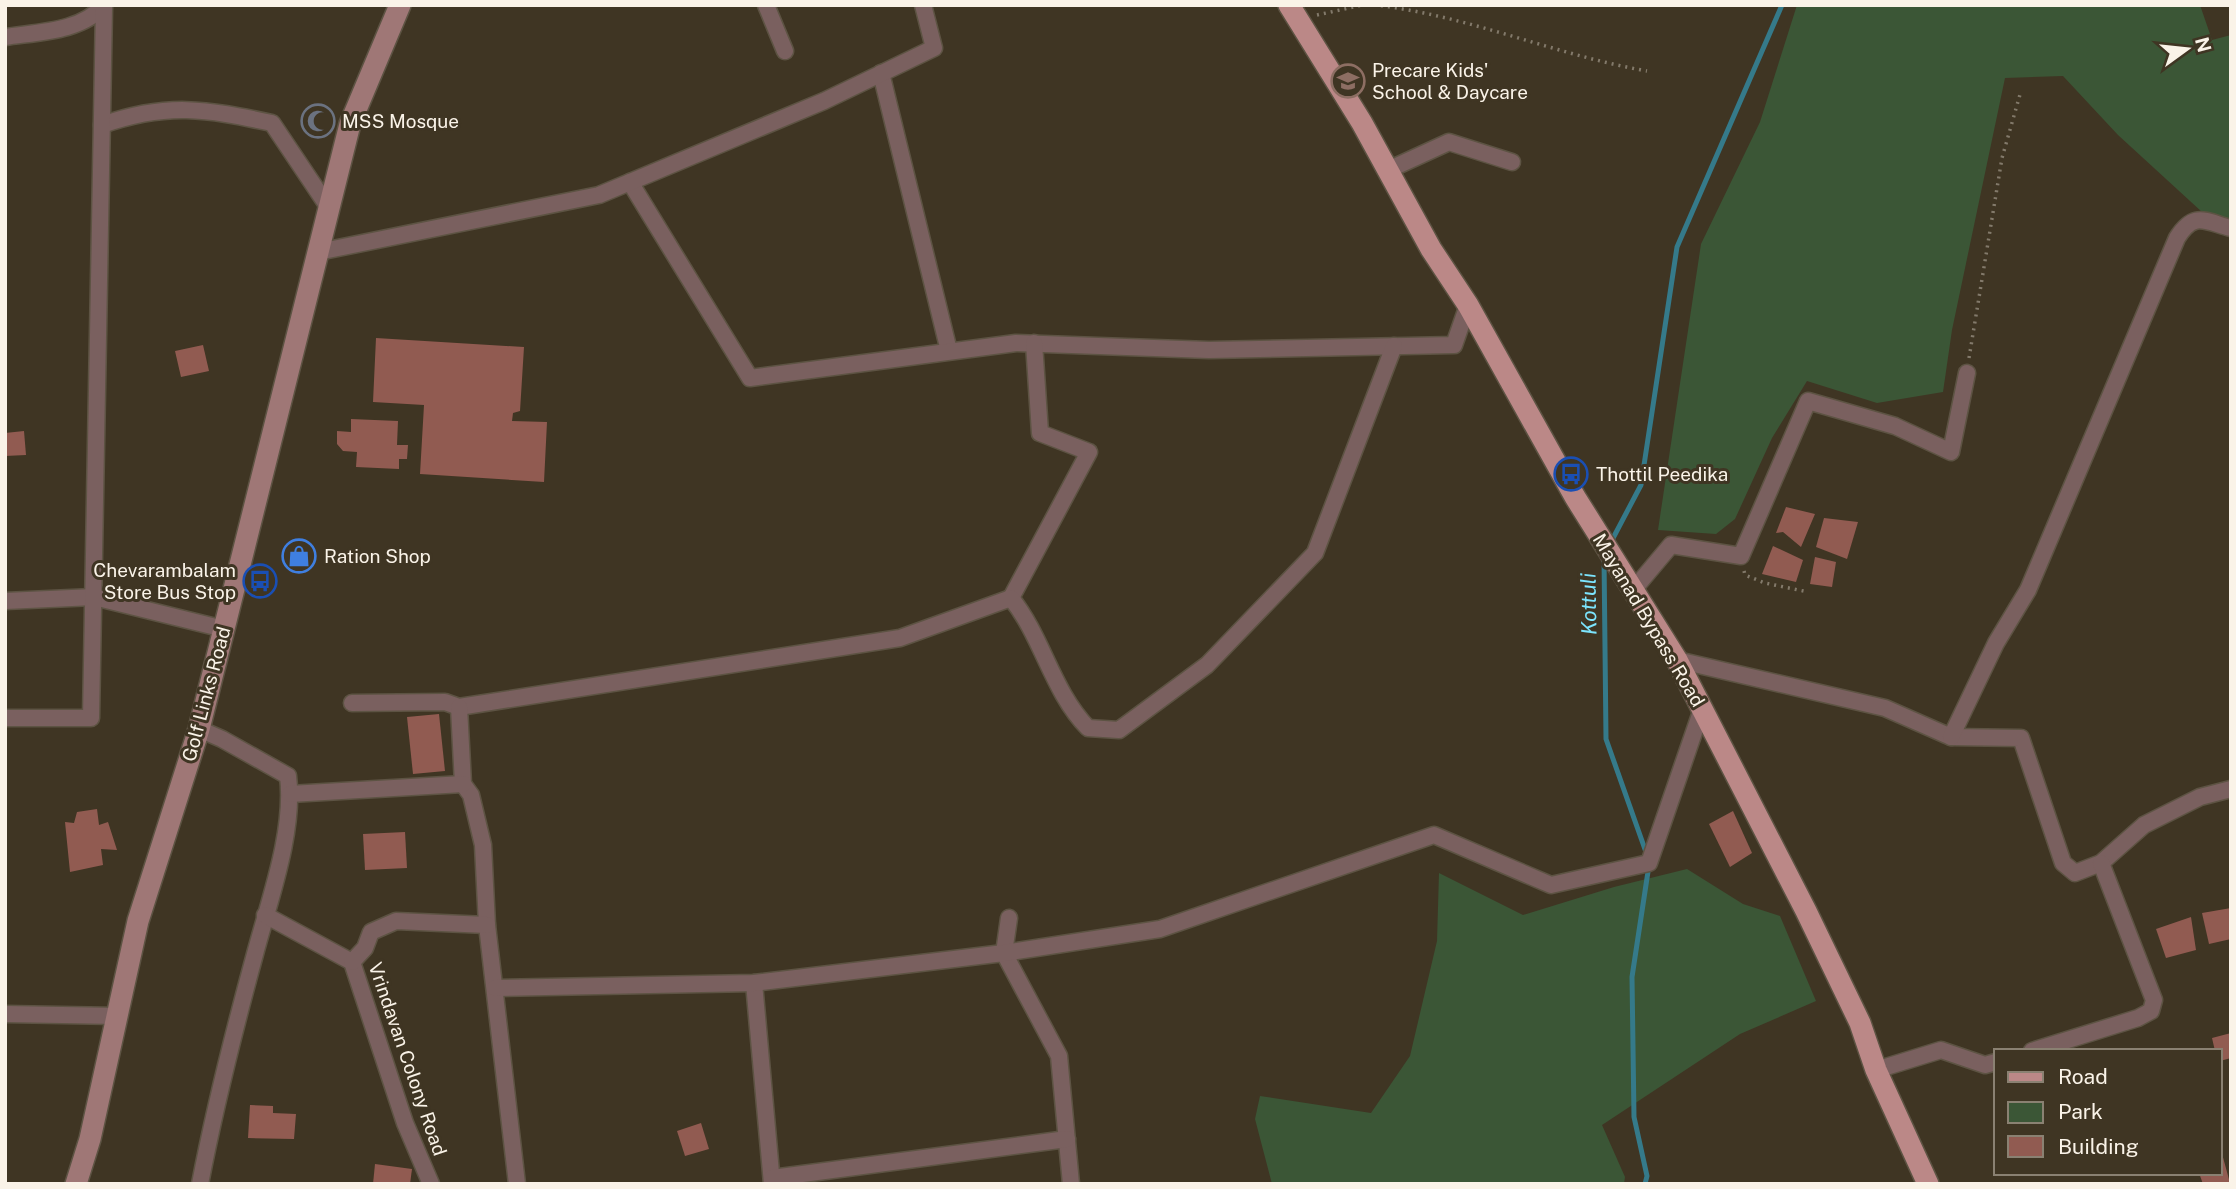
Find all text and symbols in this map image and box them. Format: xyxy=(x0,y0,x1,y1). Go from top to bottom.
north arrow xyxy=(2152,14,2222,84)
text: N xyxy=(2191,35,2216,55)
place label: Precare Kids' School & Daycare xyxy=(1372,59,1528,103)
school or university icon: Precare Kids' School & Daycare xyxy=(1329,62,1367,100)
mosque icon: MSS Mosque xyxy=(299,102,337,140)
place label: MSS Mosque xyxy=(342,110,459,132)
bus stop icon: Thottil Peedika xyxy=(1552,455,1590,493)
place label: Thottil Peedika xyxy=(1596,463,1728,485)
street label: Mayanad Bypass Road xyxy=(1589,529,1709,711)
shop icon: Ration Shop xyxy=(280,537,318,575)
place label: Ration Shop xyxy=(324,545,431,567)
place label: Chevarambalam Store Bus Stop xyxy=(93,559,236,603)
bus stop icon: Chevarambalam Store Bus Stop xyxy=(241,562,279,600)
water label: Kottuli xyxy=(1575,573,1602,635)
street label: Golf Links Road xyxy=(177,624,235,764)
street label: Vrindavan Colony Road xyxy=(365,959,451,1159)
legend xyxy=(1994,1049,2222,1175)
text: Road xyxy=(2058,1064,2108,1089)
text: Park xyxy=(2058,1099,2103,1124)
text: Building xyxy=(2058,1134,2139,1159)

